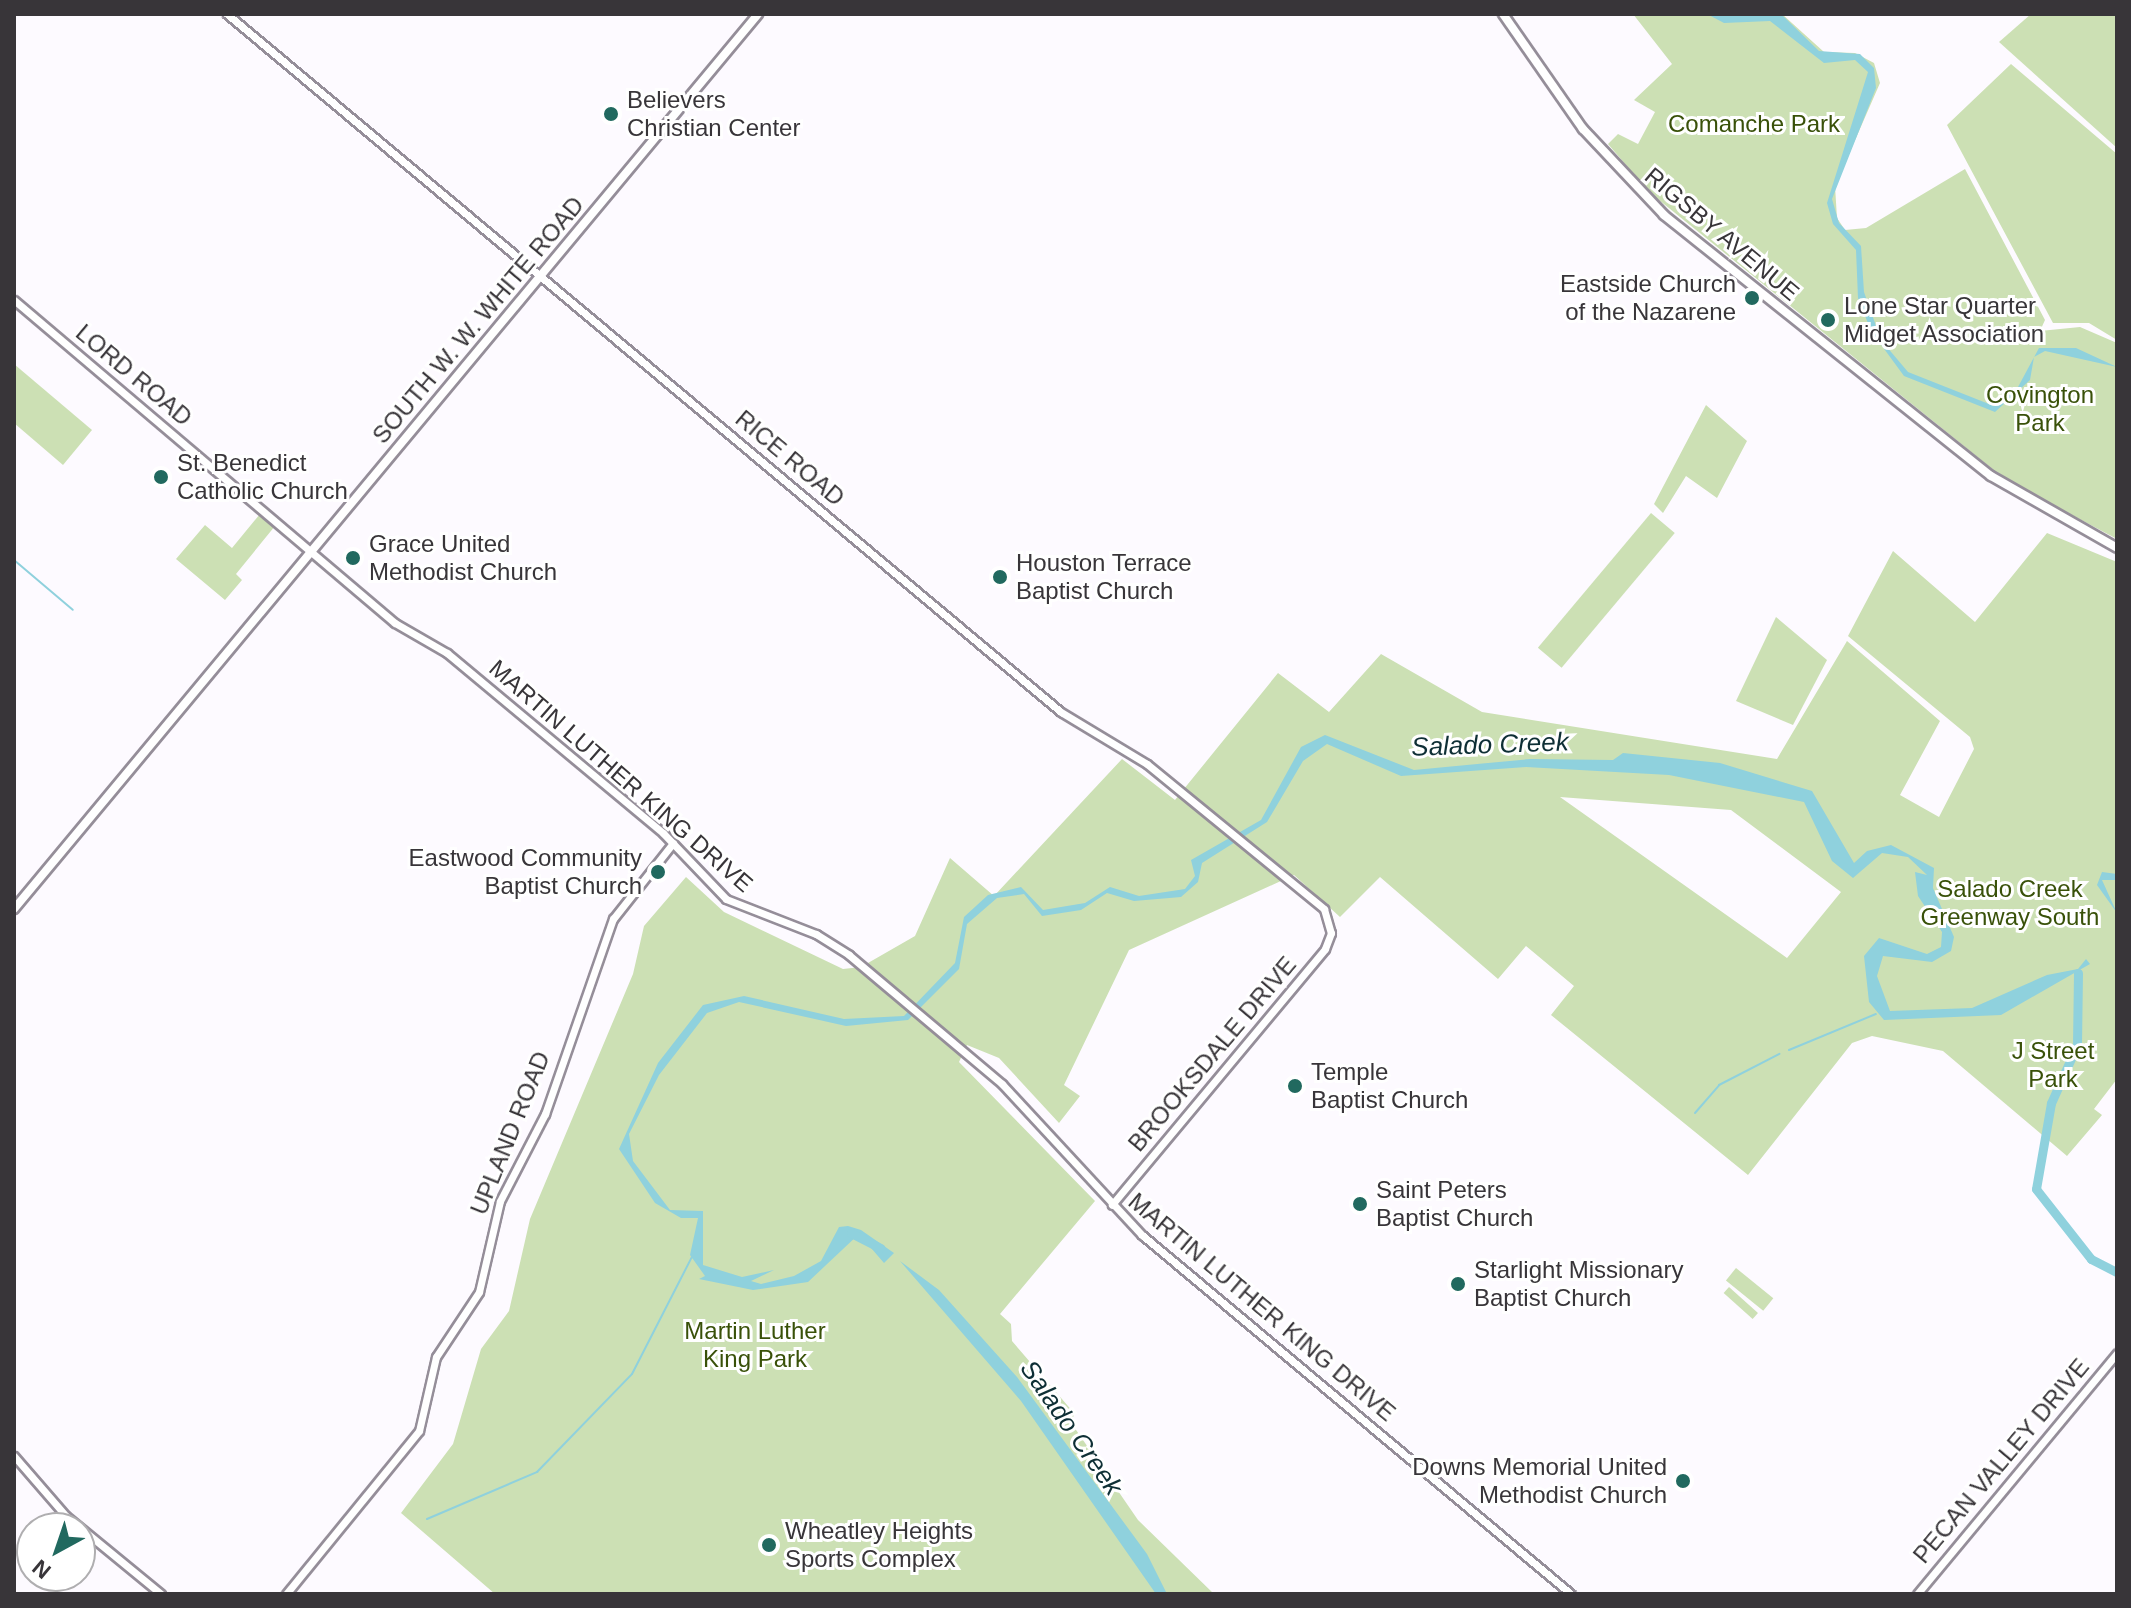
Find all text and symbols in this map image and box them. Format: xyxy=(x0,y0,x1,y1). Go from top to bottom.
place label: Believers Christian Center xyxy=(627,86,800,142)
marker: Believers Christian Center xyxy=(602,105,620,123)
park label: Comanche Park xyxy=(1668,110,1840,138)
street label: RIGSBY AVENUE xyxy=(1638,161,1806,307)
street label: SOUTH W. W. WHITE ROAD xyxy=(366,191,590,449)
place label: Eastside Church of the Nazarene xyxy=(1560,270,1736,326)
marker: Eastside Church of the Nazarene xyxy=(1743,289,1761,307)
place label: Lone Star Quarter Midget Association xyxy=(1844,292,2045,348)
marker: Lone Star Quarter Midget Association xyxy=(1819,311,1837,329)
street label: LORD ROAD xyxy=(70,318,198,432)
park label: Covington Park xyxy=(1986,381,2094,437)
street label: RICE ROAD xyxy=(730,404,850,512)
place label: St. Benedict Catholic Church xyxy=(177,449,348,505)
marker: St. Benedict Catholic Church xyxy=(152,468,170,486)
place label: Grace United Methodist Church xyxy=(369,530,557,586)
marker: Grace United Methodist Church xyxy=(344,549,362,567)
place label: Houston Terrace Baptist Church xyxy=(1016,549,1192,605)
marker: Houston Terrace Baptist Church xyxy=(991,568,1009,586)
street label: MARTIN LUTHER KING DRIVE xyxy=(483,654,759,898)
water label: Salado Creek xyxy=(1411,727,1569,763)
place label: Eastwood Community Baptist Church xyxy=(409,844,642,900)
marker: Eastwood Community Baptist Church xyxy=(649,863,667,881)
park label: Salado Creek Greenway South xyxy=(1921,875,2099,931)
street label: BROOKSDALE DRIVE xyxy=(1122,951,1302,1157)
park label: J Street Park xyxy=(2012,1037,2094,1093)
street label: UPLAND ROAD xyxy=(464,1047,556,1219)
place label: Temple Baptist Church xyxy=(1311,1058,1468,1114)
marker: Temple Baptist Church xyxy=(1286,1077,1304,1095)
place label: Saint Peters Baptist Church xyxy=(1376,1176,1533,1232)
street label: MARTIN LUTHER KING DRIVE xyxy=(1123,1187,1401,1427)
marker: Saint Peters Baptist Church xyxy=(1351,1195,1369,1213)
place label: Starlight Missionary Baptist Church xyxy=(1474,1256,1683,1312)
marker: Starlight Missionary Baptist Church xyxy=(1449,1275,1467,1293)
park label: Martin Luther King Park xyxy=(684,1317,826,1373)
street label: PECAN VALLEY DRIVE xyxy=(1907,1353,2095,1569)
water label: Salado Creek xyxy=(1013,1355,1129,1501)
place label: Downs Memorial United Methodist Church xyxy=(1412,1453,1667,1509)
marker: Downs Memorial United Methodist Church xyxy=(1674,1472,1692,1490)
north arrow xyxy=(16,1512,96,1592)
place label: Wheatley Heights Sports Complex xyxy=(785,1517,973,1573)
marker: Wheatley Heights Sports Complex xyxy=(760,1536,778,1554)
text: N xyxy=(27,1555,56,1584)

